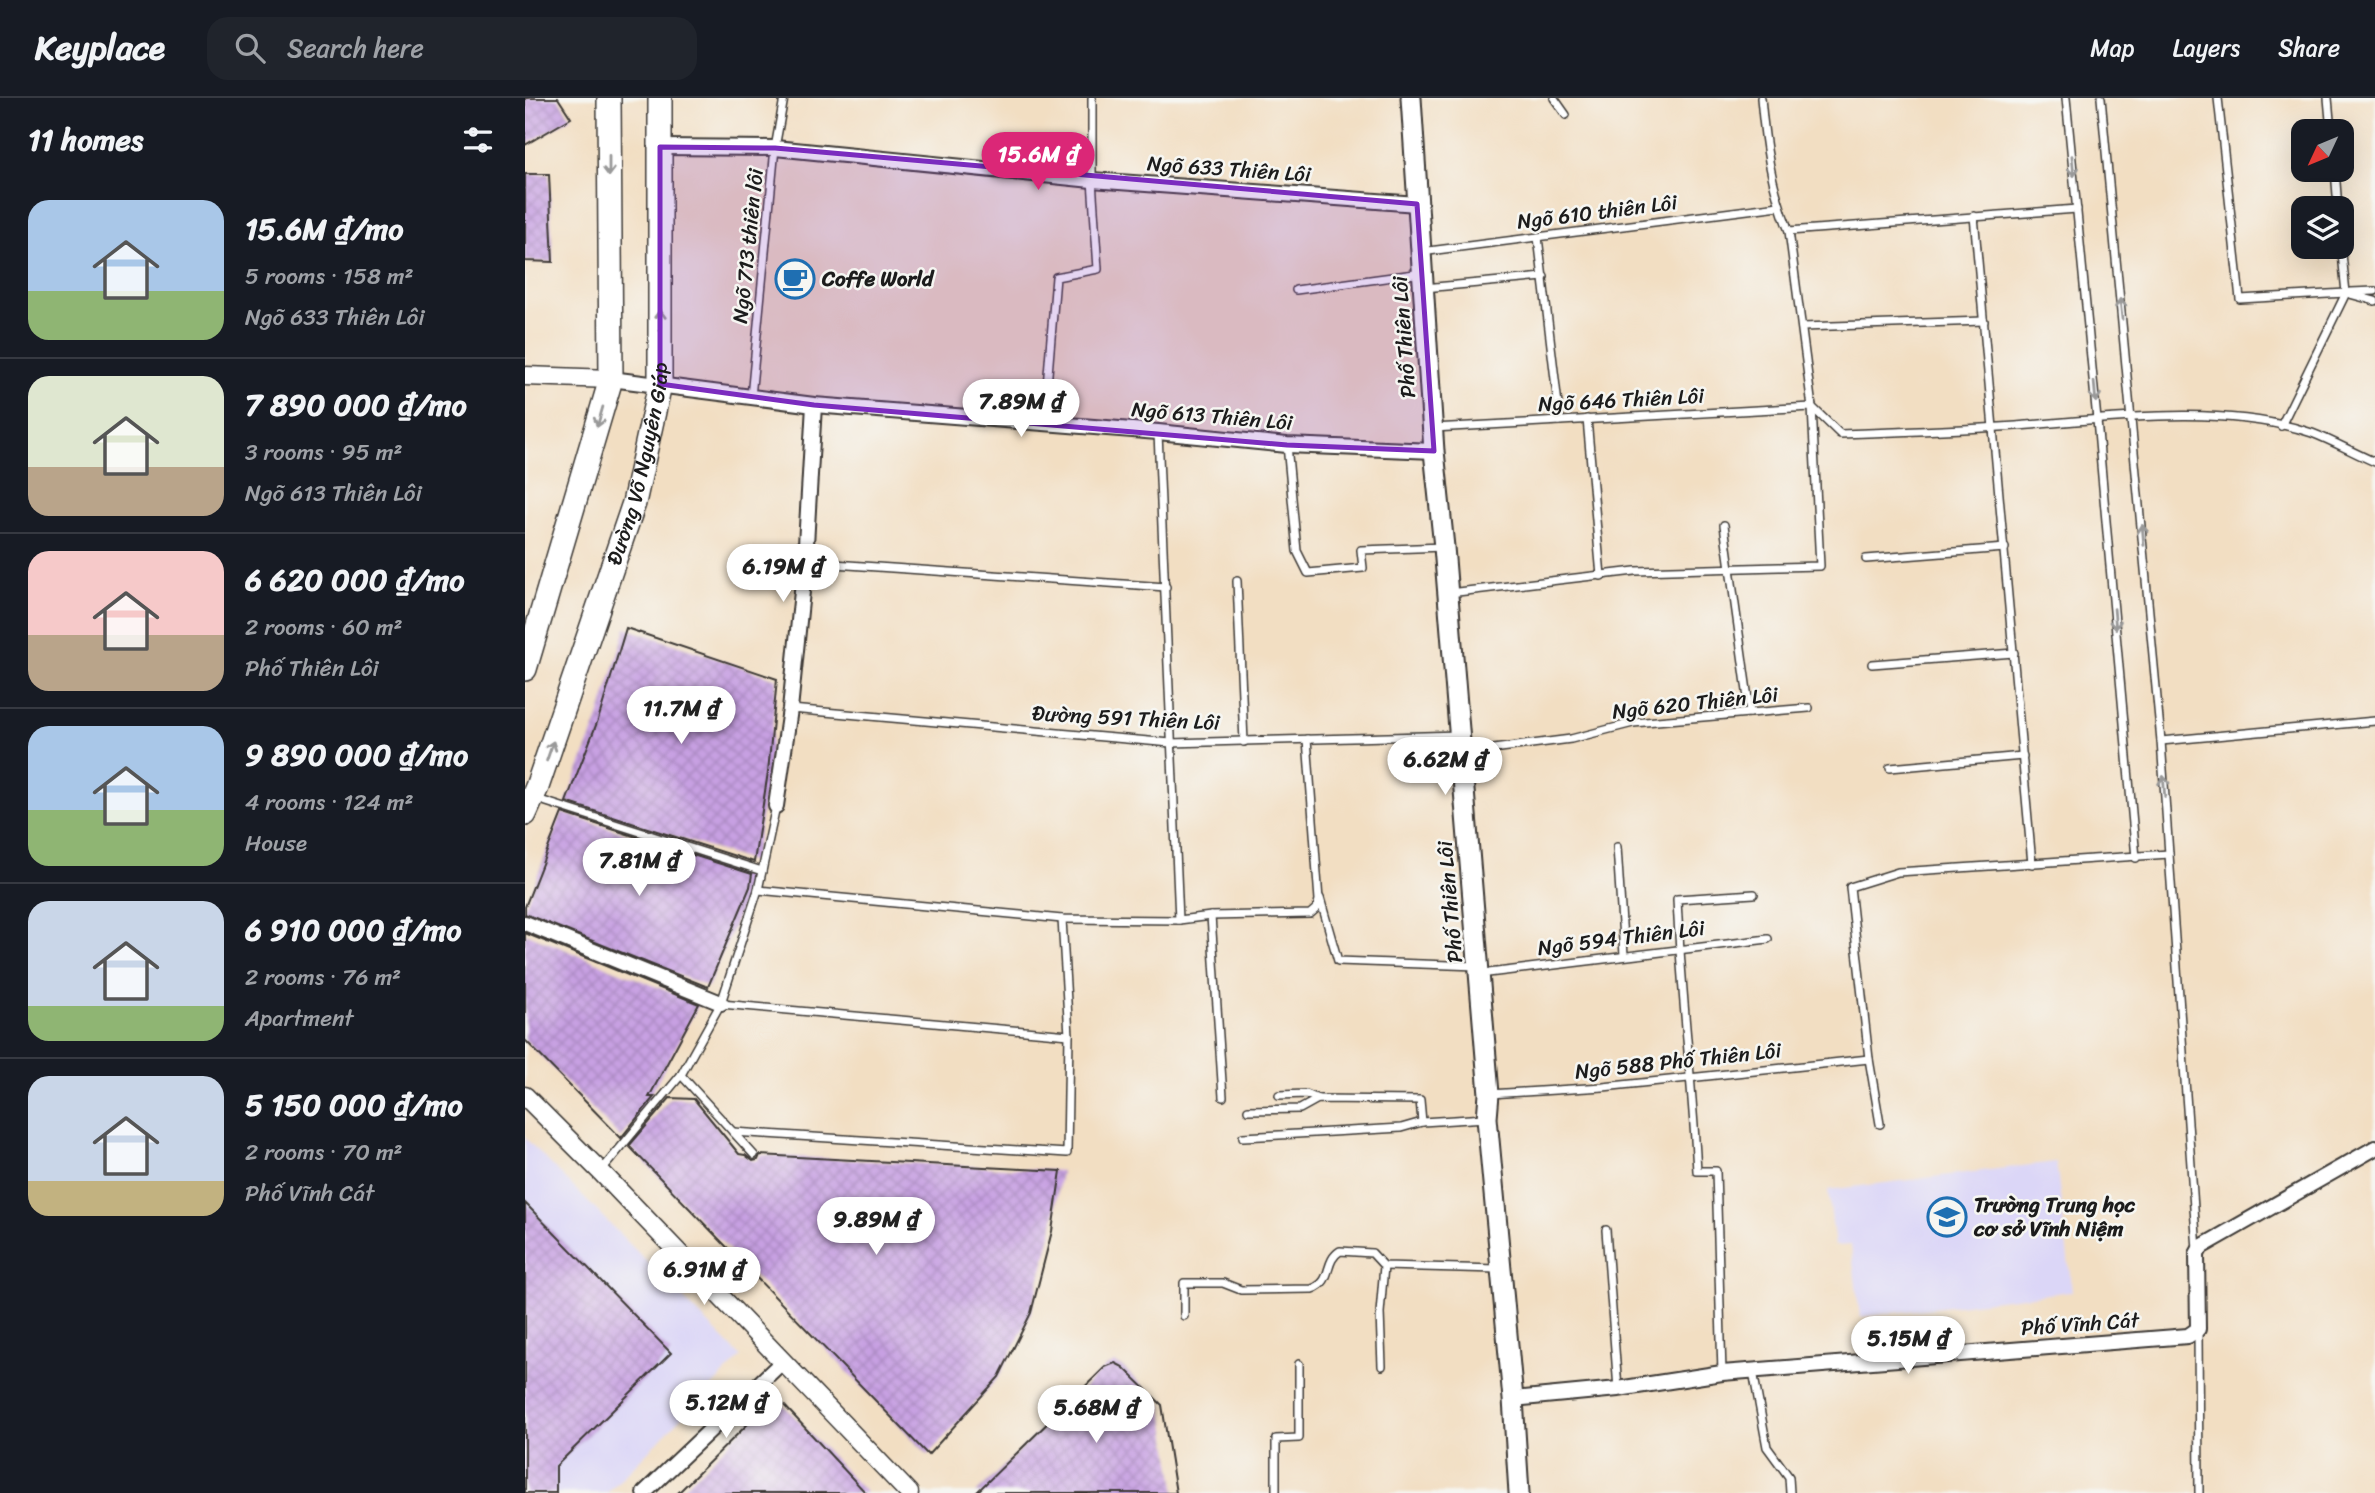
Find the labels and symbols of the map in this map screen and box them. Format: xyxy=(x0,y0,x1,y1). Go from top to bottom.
north arrow xyxy=(2291,119,2354,182)
pin: 15.6M ₫ xyxy=(973,132,1103,192)
street label: Ngõ 633 Thiên Lôi xyxy=(1146,144,1313,194)
one-way arrow xyxy=(602,154,616,177)
one-way arrow xyxy=(2067,154,2080,177)
street label: Ngõ 713 thiên lôi xyxy=(721,166,775,325)
street label: Ngõ 610 thiên Lôi xyxy=(1515,183,1680,241)
cafe icon: Coffe World xyxy=(774,258,816,300)
place label: Coffe World xyxy=(821,260,935,298)
street label: Phố Thiên Lôi xyxy=(1381,274,1427,399)
one-way arrow xyxy=(2115,298,2128,320)
one-way arrow xyxy=(653,308,667,331)
street label: Đường Võ Nguyên Giáp xyxy=(595,362,679,570)
street label: Ngõ 646 Thiên Lôi xyxy=(1537,377,1706,423)
pin: 7.89M ₫ xyxy=(956,380,1086,439)
one-way arrow xyxy=(2089,381,2102,403)
street label: Ngõ 613 Thiên Lôi xyxy=(1130,390,1295,442)
one-way arrow xyxy=(592,405,605,427)
one-way arrow xyxy=(2136,524,2149,547)
pin: 6.19M ₫ xyxy=(718,545,848,604)
one-way arrow xyxy=(2109,607,2122,630)
street label: Ngõ 620 Thiên Lôi xyxy=(1610,675,1781,731)
pin: 11.7M ₫ xyxy=(616,686,746,746)
street label: Đường 591 Thiên Lôi xyxy=(1031,694,1222,742)
pin: 6.62M ₫ xyxy=(1380,738,1510,797)
one-way arrow xyxy=(544,740,557,762)
one-way arrow xyxy=(2157,775,2170,798)
pin: 7.81M ₫ xyxy=(574,838,704,898)
street label: Phố Thiên Lôi xyxy=(1426,838,1474,964)
street label: Ngõ 594 Thiên Lôi xyxy=(1535,909,1708,967)
street label: Ngõ 588 Phố Thiên Lôi xyxy=(1573,1031,1784,1091)
place label: Trường Trung học cơ sở Vĩnh Niệm xyxy=(1973,1186,2136,1248)
school or university icon: Trường Trung học cơ sở Vĩnh Niệm xyxy=(1926,1196,1968,1238)
pin: 9.89M ₫ xyxy=(811,1198,941,1257)
pin: 6.91M ₫ xyxy=(639,1248,769,1307)
street label: Phố Vĩnh Cát xyxy=(2020,1301,2142,1347)
pin: 5.15M ₫ xyxy=(1843,1316,1973,1376)
pin: 5.12M ₫ xyxy=(661,1380,791,1440)
pin: 5.68M ₫ xyxy=(1031,1386,1161,1445)

